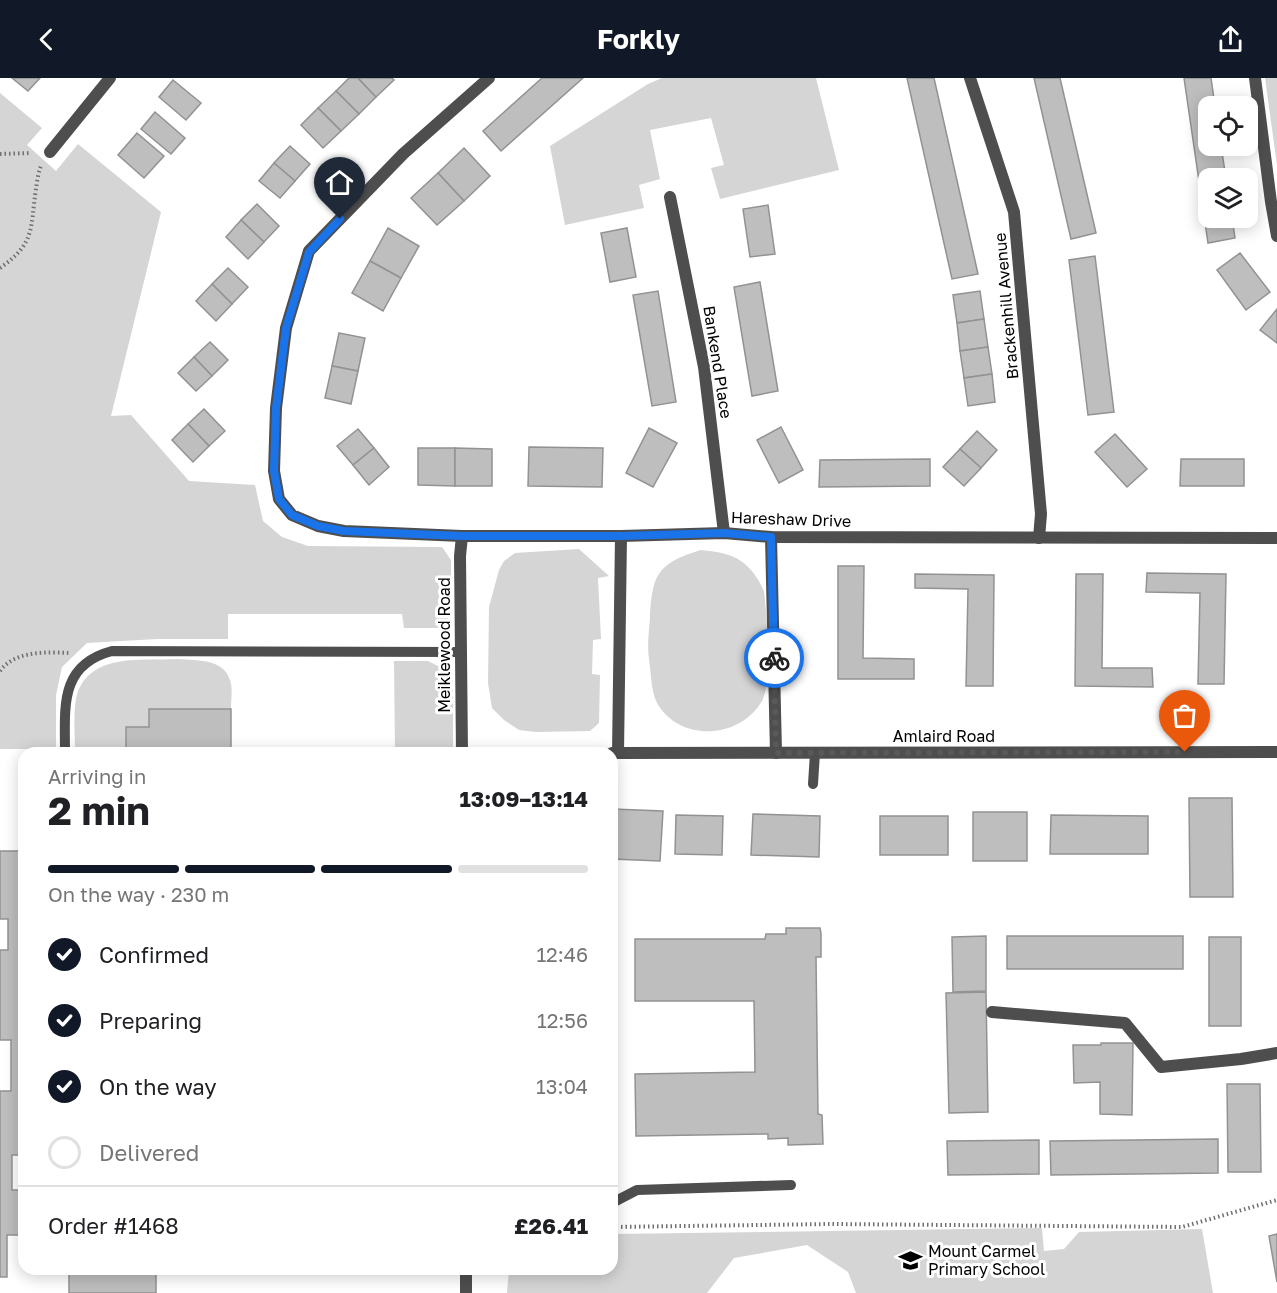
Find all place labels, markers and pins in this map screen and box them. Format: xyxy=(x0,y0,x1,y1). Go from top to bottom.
pin xyxy=(314,157,365,219)
pin xyxy=(1159,690,1210,752)
place label: Mount Carmel Primary School xyxy=(928,1241,1045,1279)
school or university icon: Mount Carmel Primary School xyxy=(897,1247,923,1273)

